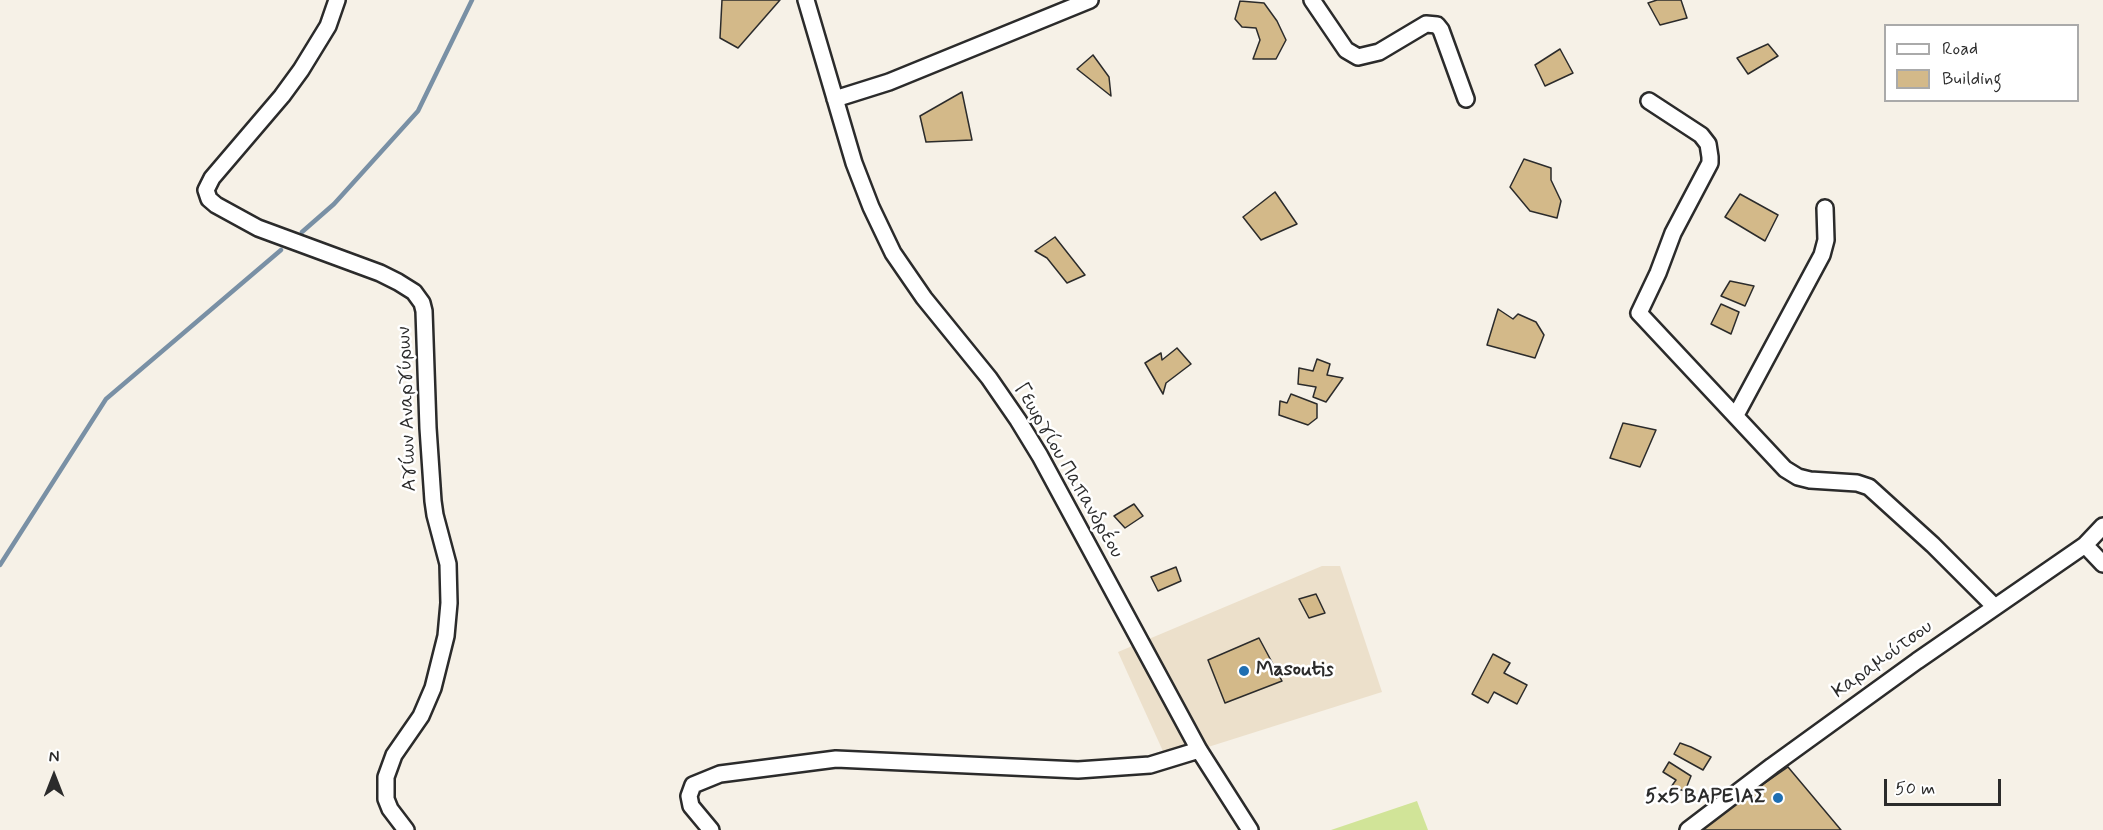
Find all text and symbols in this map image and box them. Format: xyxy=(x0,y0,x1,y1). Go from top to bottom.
legend xyxy=(1884,24,2079,102)
text: Road xyxy=(1942,37,1978,61)
text: Building xyxy=(1942,67,2002,91)
street label: Αγίων Αναργύρων xyxy=(393,326,423,492)
street label: Γεωργίου Παπανδρέου xyxy=(1008,379,1128,563)
street label: Καραμούτσου xyxy=(1828,616,1938,704)
place label: Masoutis xyxy=(1256,659,1334,683)
marker: Masoutis xyxy=(1237,664,1251,678)
north arrow xyxy=(24,746,84,806)
text: N xyxy=(49,747,59,768)
scale bar xyxy=(1887,767,2004,805)
text: 50 m xyxy=(1895,777,1935,801)
place label: 5x5 ΒΑΡΕΙΑΣ xyxy=(1645,786,1766,810)
marker: 5x5 ΒΑΡΕΙΑΣ xyxy=(1771,791,1785,805)

